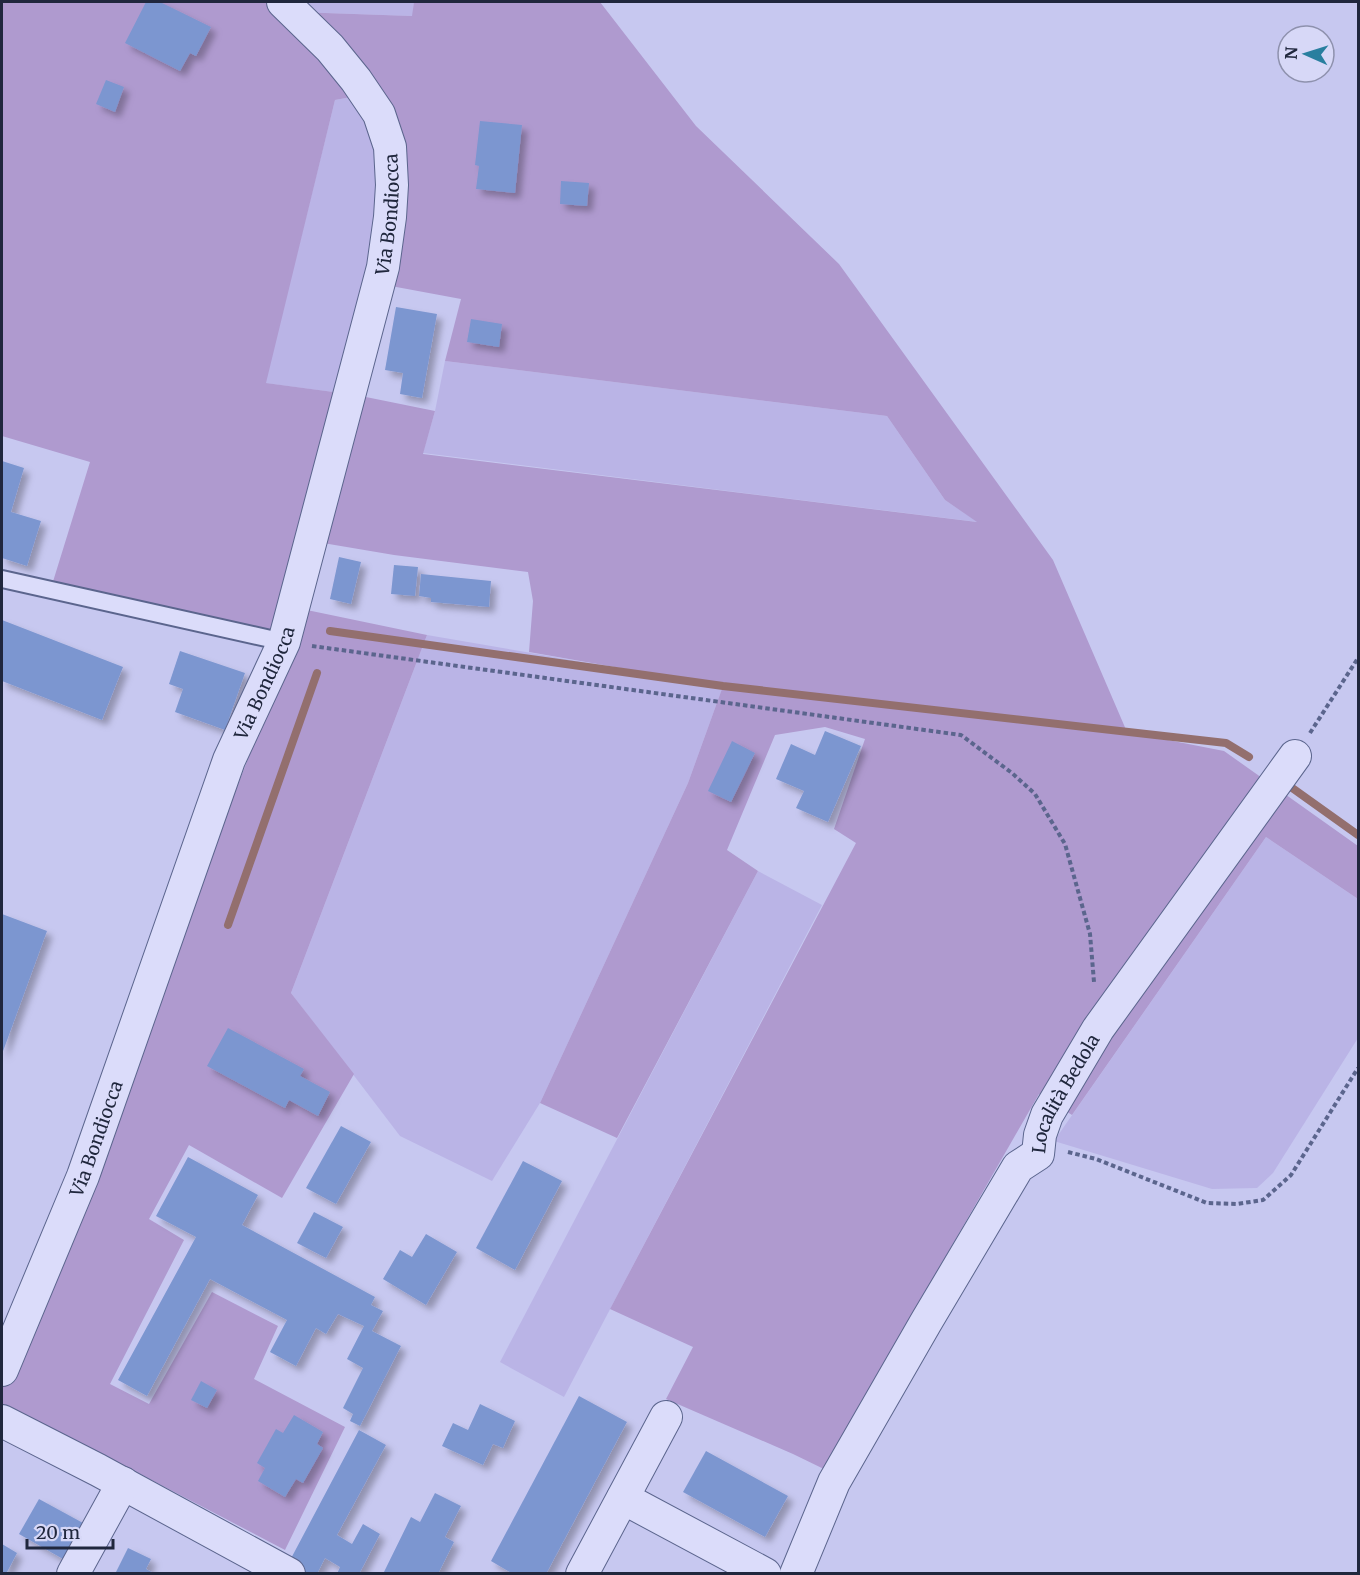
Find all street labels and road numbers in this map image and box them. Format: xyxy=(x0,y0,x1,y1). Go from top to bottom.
street label: Via Bondiocca xyxy=(370,153,404,279)
street label: Via Bondiocca xyxy=(228,624,299,744)
street label: Località Bedola xyxy=(1027,1029,1104,1155)
street label: Via Bondiocca xyxy=(64,1077,127,1201)

